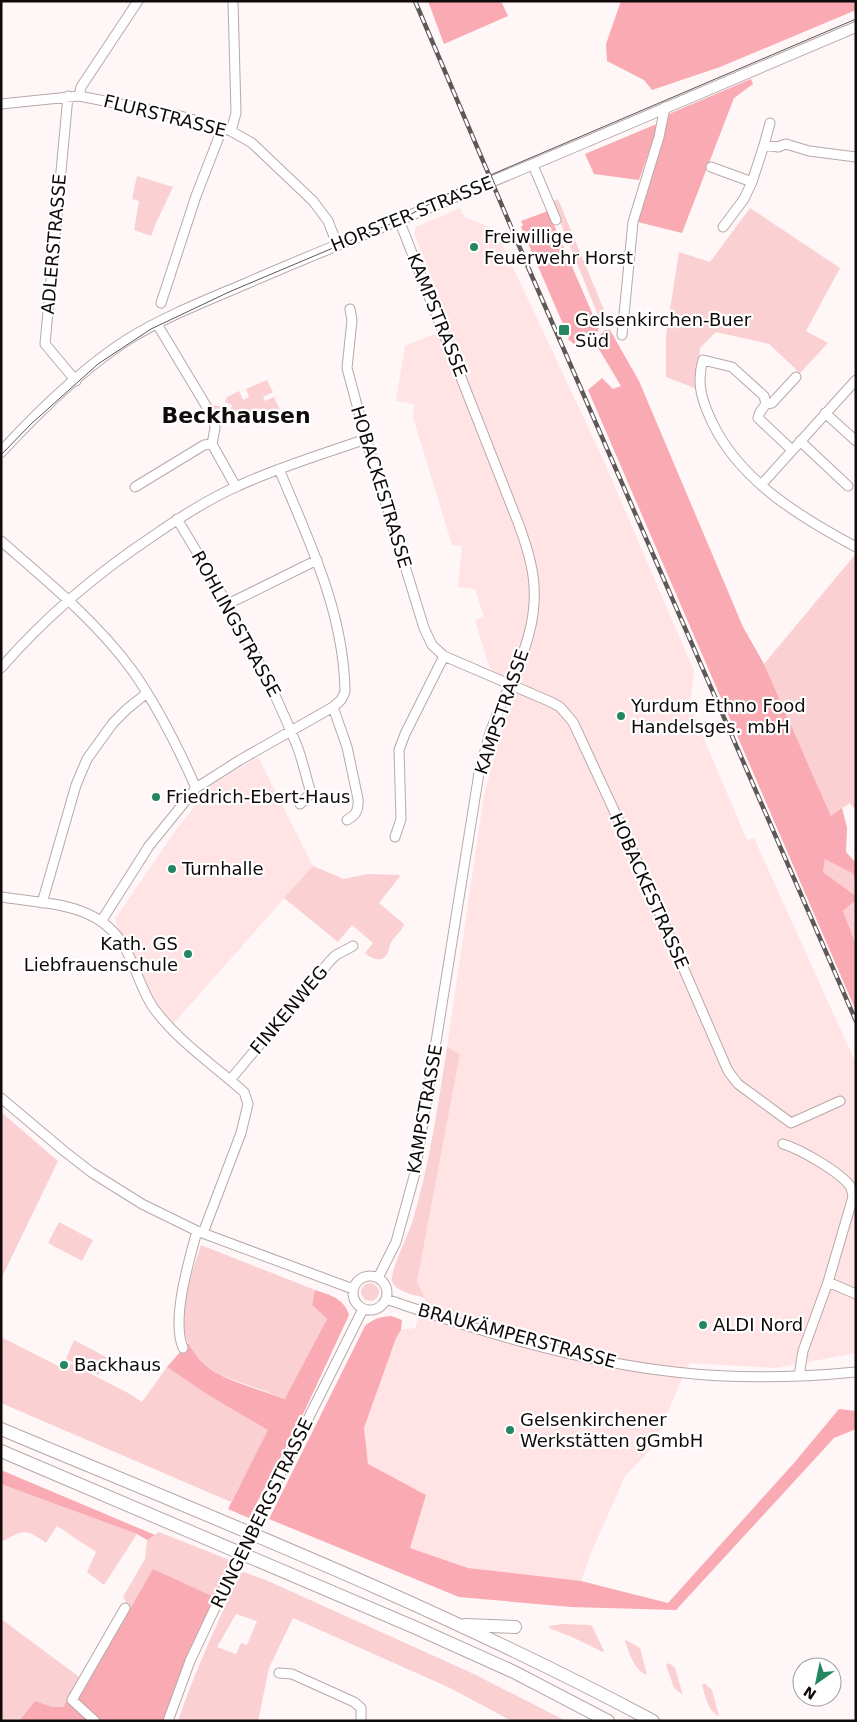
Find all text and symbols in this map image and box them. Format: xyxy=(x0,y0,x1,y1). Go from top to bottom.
street label: FLURSTRASSE xyxy=(101,90,229,141)
street label: HORSTER STRASSE xyxy=(328,171,496,256)
street label: ADLERSTRASSE xyxy=(37,173,70,315)
place label: Freiwillige Feuerwehr Horst xyxy=(484,226,633,268)
marker: Freiwillige Feuerwehr Horst xyxy=(468,241,480,253)
street label: KAMPSTRASSE xyxy=(403,250,472,379)
place label: Gelsenkirchen-Buer Süd xyxy=(575,309,752,351)
marker: Gelsenkirchen-Buer Süd xyxy=(557,323,571,337)
district label: Beckhausen xyxy=(161,403,311,428)
street label: HOBACKESTRASSE xyxy=(347,403,416,571)
street label: ROHLINGSTRASSE xyxy=(188,547,285,700)
street label: KAMPSTRASSE xyxy=(470,647,533,777)
place label: Yurdum Ethno Food Handelsges. mbH xyxy=(630,695,806,737)
marker: Yurdum Ethno Food Handelsges. mbH xyxy=(615,710,627,722)
place label: Friedrich-Ebert-Haus xyxy=(166,786,350,807)
marker: Friedrich-Ebert-Haus xyxy=(150,791,162,803)
street label: HOBACKESTRASSE xyxy=(606,810,693,972)
place label: Turnhalle xyxy=(181,858,264,879)
marker: Turnhalle xyxy=(166,863,178,875)
place label: Kath. GS Liebfrauenschule xyxy=(24,933,178,975)
marker: Kath. GS Liebfrauenschule xyxy=(182,948,194,960)
street label: FINKENWEG xyxy=(246,961,332,1058)
street label: KAMPSTRASSE xyxy=(403,1043,446,1175)
street label: BRAUKÄMPERSTRASSE xyxy=(416,1299,619,1372)
place label: ALDI Nord xyxy=(713,1314,803,1335)
marker: ALDI Nord xyxy=(697,1319,709,1331)
place label: Backhaus xyxy=(74,1354,161,1375)
marker: Backhaus xyxy=(58,1359,70,1371)
place label: Gelsenkirchener Werkstätten gGmbH xyxy=(520,1409,703,1451)
street label: RUNGENBERGSTRASSE xyxy=(206,1414,317,1611)
marker: Gelsenkirchener Werkstätten gGmbH xyxy=(504,1424,516,1436)
north arrow xyxy=(792,1657,842,1707)
text: N xyxy=(801,1683,819,1703)

